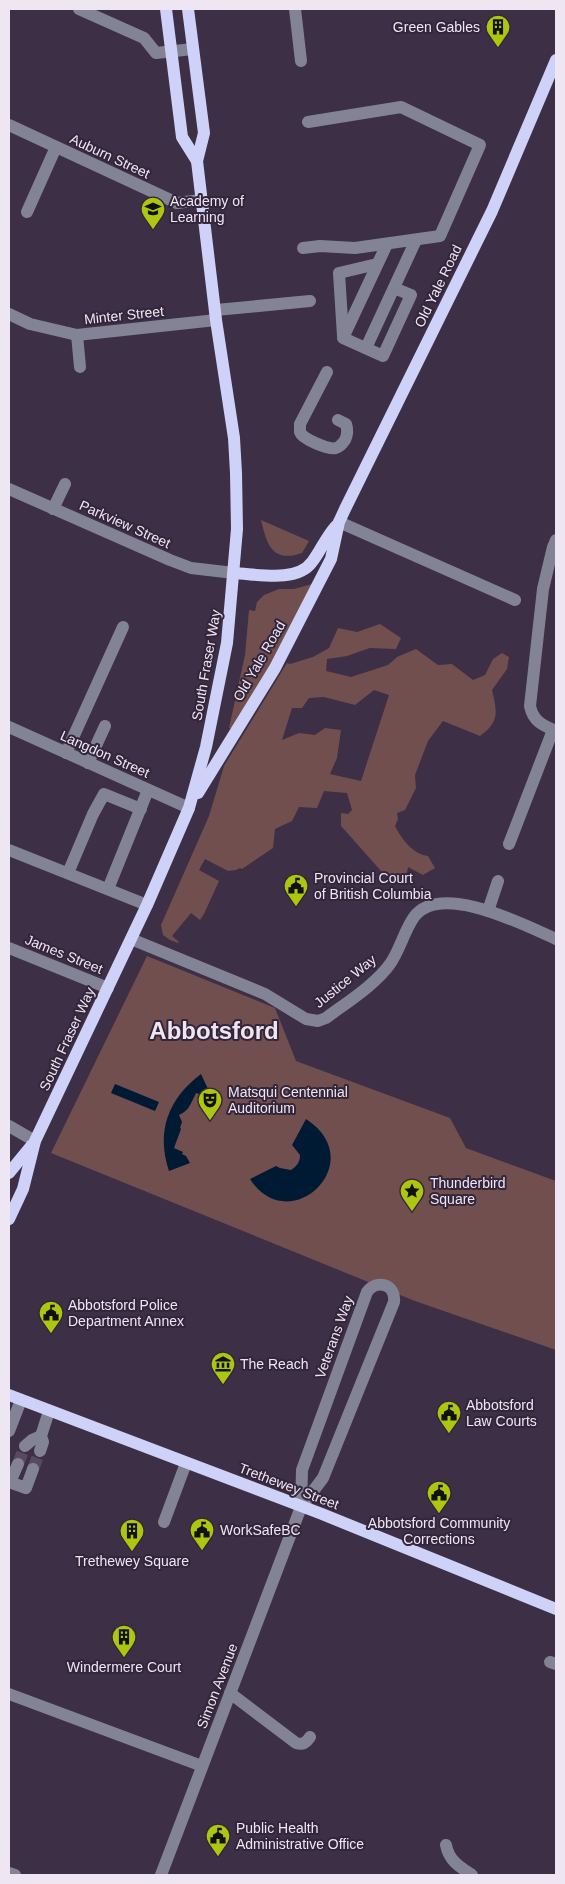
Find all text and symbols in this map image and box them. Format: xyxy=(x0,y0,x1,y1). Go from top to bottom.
building icon: Green Gables xyxy=(485,14,511,48)
place label: Green Gables xyxy=(393,19,480,35)
street label: Auburn Street xyxy=(67,130,153,182)
place label: Academy of Learning xyxy=(170,193,244,225)
school or university icon: Academy of Learning xyxy=(140,196,166,230)
street label: Old Yale Road xyxy=(411,242,465,330)
street label: Minter Street xyxy=(83,303,165,327)
street label: Parkview Street xyxy=(77,497,173,551)
street label: South Fraser Way xyxy=(188,608,224,722)
street label: Old Yale Road xyxy=(230,618,288,704)
street label: Langdon Street xyxy=(58,727,152,781)
place label: Provincial Court of British Columbia xyxy=(314,870,432,902)
public building icon: Provincial Court of British Columbia xyxy=(283,873,309,907)
street label: James Street xyxy=(23,931,105,977)
street label: Justice Way xyxy=(311,951,379,1011)
street label: South Fraser Way xyxy=(36,985,98,1093)
district label: Abbotsford xyxy=(149,1017,279,1044)
place label: Matsqui Centennial Auditorium xyxy=(228,1084,348,1116)
theatre icon: Matsqui Centennial Auditorium xyxy=(197,1087,223,1121)
place label: Thunderbird Square xyxy=(430,1175,506,1207)
place icon: Thunderbird Square xyxy=(399,1178,425,1212)
street label: Veterans Way xyxy=(312,1294,356,1380)
place label: Abbotsford Police Department Annex xyxy=(68,1297,184,1329)
public building icon: Abbotsford Police Department Annex xyxy=(38,1300,64,1334)
museum icon: The Reach xyxy=(210,1351,236,1385)
place label: The Reach xyxy=(240,1356,308,1372)
place label: Abbotsford Law Courts xyxy=(466,1397,537,1429)
public building icon: Abbotsford Law Courts xyxy=(436,1400,462,1434)
street label: Trethewey Street xyxy=(237,1460,341,1513)
public building icon: Abbotsford Community Corrections xyxy=(426,1480,452,1514)
place label: Abbotsford Community Corrections xyxy=(368,1515,510,1547)
public building icon: WorkSafeBC xyxy=(189,1517,215,1551)
building icon: Trethewey Square xyxy=(119,1518,145,1552)
place label: WorkSafeBC xyxy=(220,1522,301,1538)
place label: Trethewey Square xyxy=(75,1553,189,1569)
building icon: Windermere Court xyxy=(111,1624,137,1658)
street label: Simon Avenue xyxy=(193,1641,241,1731)
place label: Windermere Court xyxy=(67,1659,181,1675)
place label: Public Health Administrative Office xyxy=(236,1820,364,1852)
public building icon: Public Health Administrative Office xyxy=(205,1823,231,1857)

